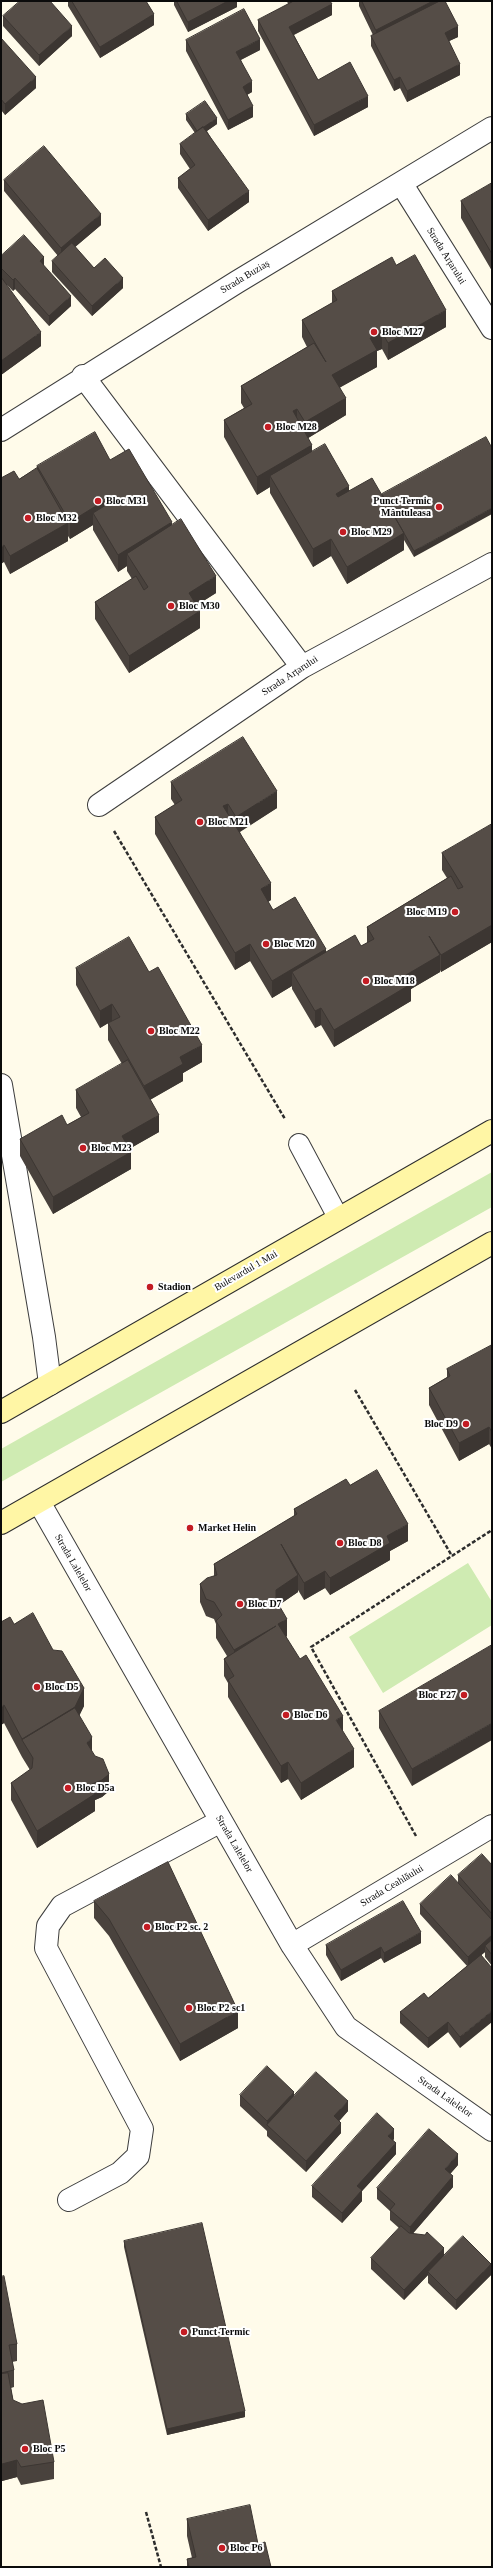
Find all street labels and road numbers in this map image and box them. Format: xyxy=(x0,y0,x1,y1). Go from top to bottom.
street label: Strada Arțarului xyxy=(424,225,468,287)
street label: Strada Buziaș xyxy=(218,258,272,296)
street label: Strada Arțarului xyxy=(260,653,320,699)
street label: Bulevardul 1 Mai xyxy=(212,1248,280,1294)
street label: Strada Lalelelor xyxy=(52,1532,94,1594)
street label: Strada Lalelelor xyxy=(213,1813,255,1875)
street label: Strada Ceahlăului xyxy=(358,1862,426,1910)
street label: Strada Lalelelor xyxy=(415,2074,475,2120)

